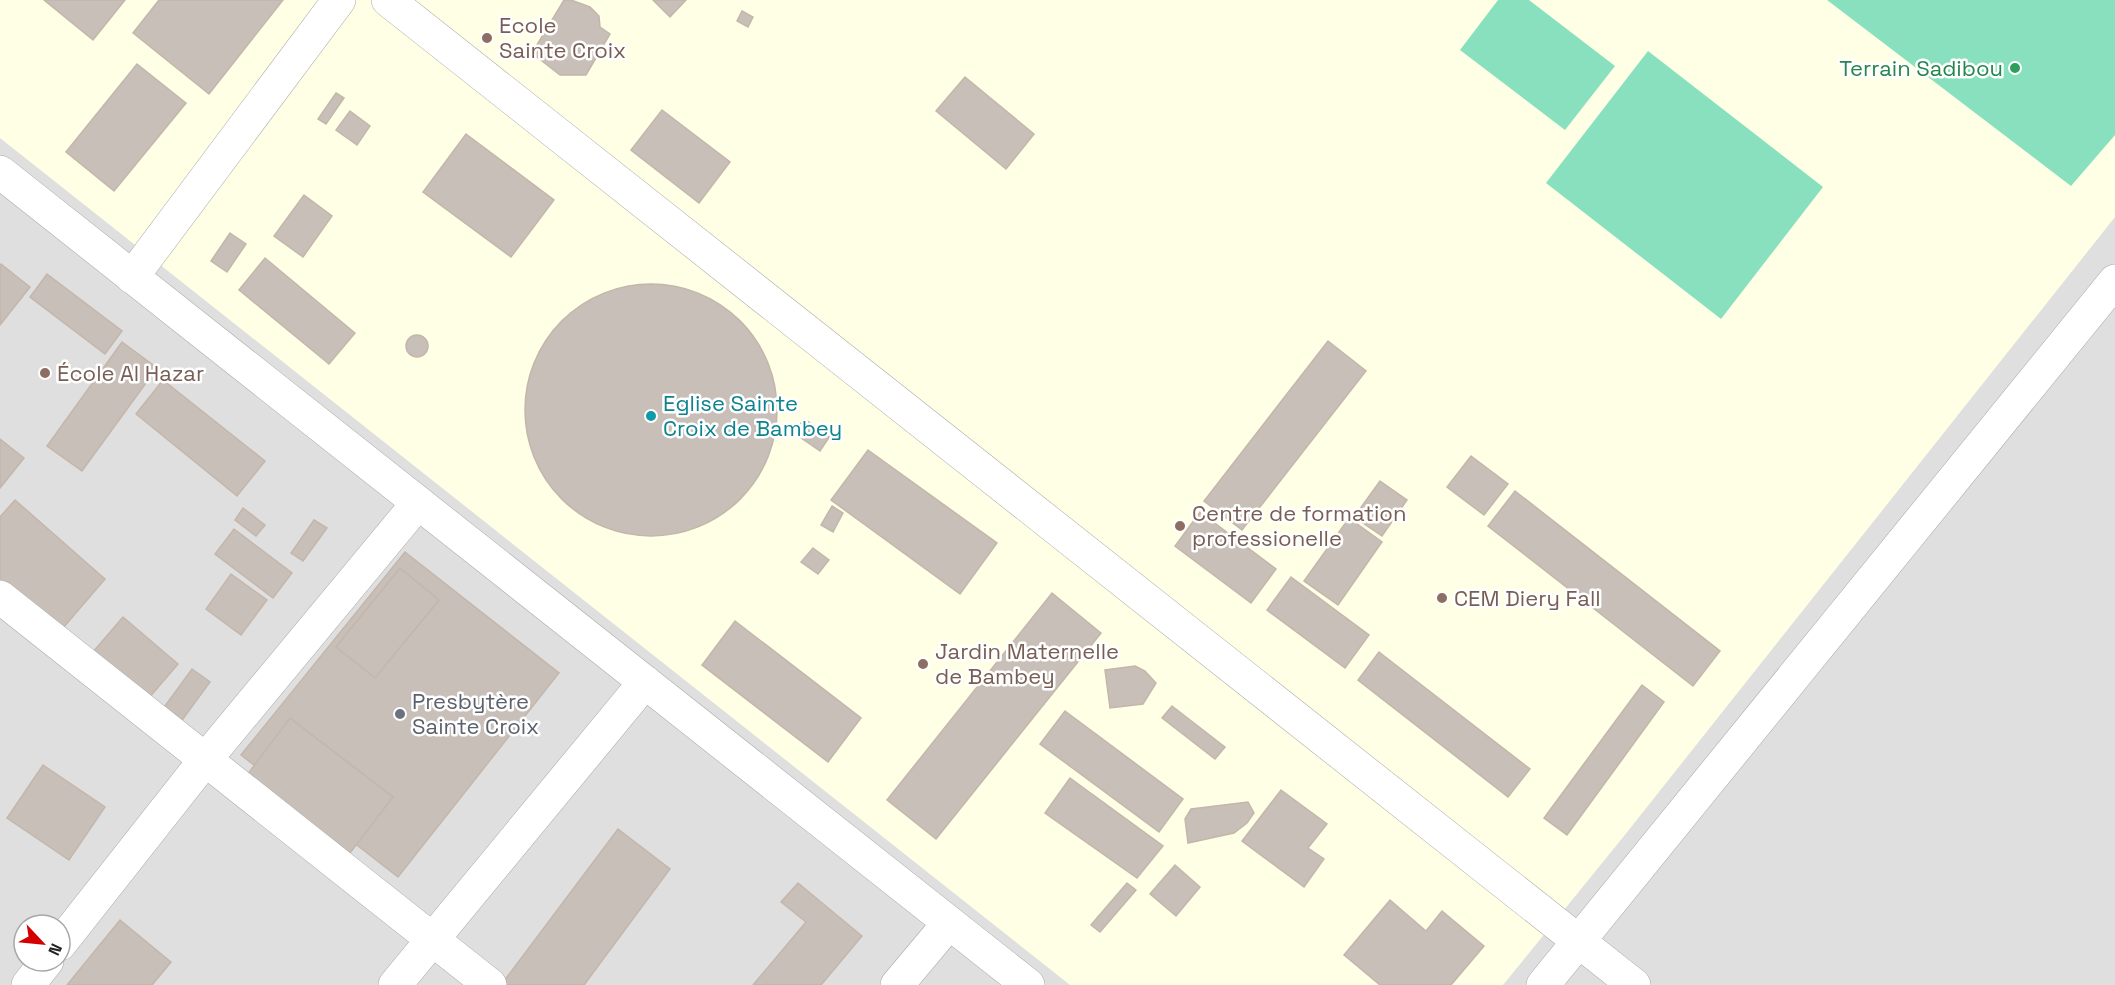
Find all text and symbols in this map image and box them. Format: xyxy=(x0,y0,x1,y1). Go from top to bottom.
place label: Ecole Sainte Croix xyxy=(499,11,626,64)
marker: Ecole Sainte Croix xyxy=(480,31,494,45)
place label: Terrain Sadibou xyxy=(1839,54,2003,82)
marker: Terrain Sadibou xyxy=(2008,61,2022,75)
place label: École Al Hazar xyxy=(57,359,204,387)
marker: École Al Hazar xyxy=(38,366,52,380)
place label: Eglise Sainte Croix de Bambey xyxy=(663,389,842,442)
marker: Eglise Sainte Croix de Bambey xyxy=(644,409,658,423)
place label: Centre de formation professionelle xyxy=(1192,499,1406,552)
marker: Centre de formation professionelle xyxy=(1173,519,1187,533)
place label: CEM Diery Fall xyxy=(1454,584,1601,612)
marker: CEM Diery Fall xyxy=(1435,591,1449,605)
place label: Jardin Maternelle de Bambey xyxy=(935,637,1119,690)
marker: Jardin Maternelle de Bambey xyxy=(916,657,930,671)
place label: Presbytère Sainte Croix xyxy=(412,687,539,740)
marker: Presbytère Sainte Croix xyxy=(393,707,407,721)
north arrow xyxy=(12,913,72,973)
text: N xyxy=(43,940,67,959)

